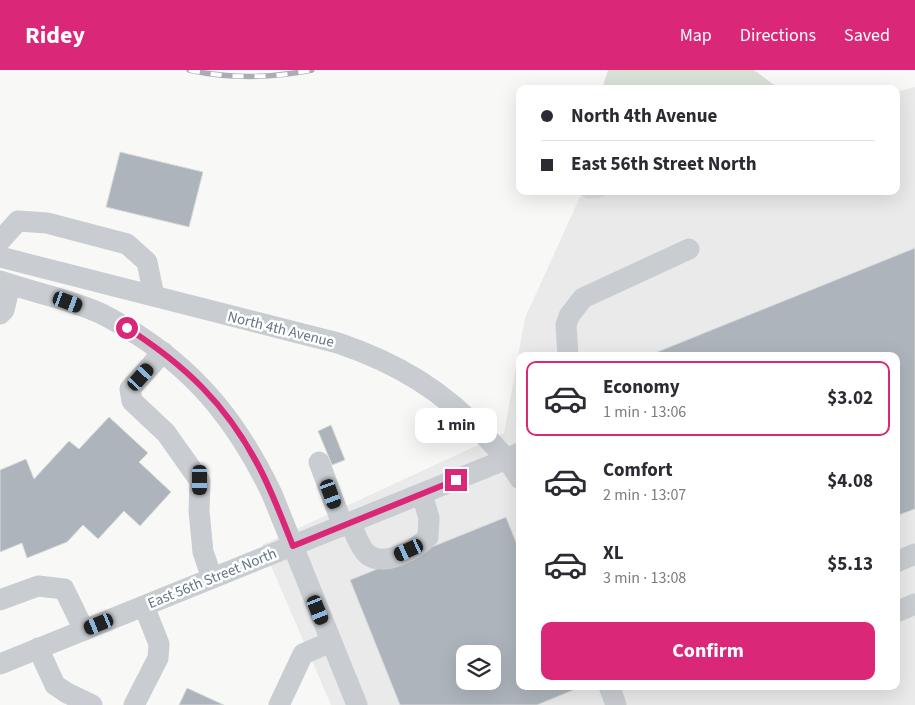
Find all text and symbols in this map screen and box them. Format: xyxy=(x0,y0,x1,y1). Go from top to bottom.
text: Ridey xyxy=(25,18,85,53)
text: Map xyxy=(680,23,712,48)
text: Directions xyxy=(740,23,816,48)
text: Saved xyxy=(844,23,890,48)
text: North 4th Avenue xyxy=(571,103,717,130)
text: East 56th Street North xyxy=(571,151,757,178)
car xyxy=(51,290,84,314)
street label: North 4th Avenue xyxy=(225,306,336,353)
route start xyxy=(116,317,138,339)
car xyxy=(125,361,156,393)
text: Economy xyxy=(603,374,680,401)
icon: car xyxy=(543,376,588,421)
text: $3.02 xyxy=(827,385,873,412)
text: 1 min · 13:06 xyxy=(603,401,686,423)
callout: 1 min xyxy=(415,408,497,442)
text: 1 min xyxy=(437,414,475,436)
text: Comfort xyxy=(603,457,673,484)
icon: car xyxy=(543,459,588,504)
car xyxy=(192,465,207,495)
text: $4.08 xyxy=(827,468,873,495)
route end xyxy=(445,469,467,491)
car xyxy=(318,477,343,511)
text: 2 min · 13:07 xyxy=(603,484,686,506)
car xyxy=(392,537,425,563)
text: XL xyxy=(603,540,624,567)
icon: car xyxy=(543,542,588,587)
street label: East 56th Street North xyxy=(145,543,280,614)
text: $5.13 xyxy=(827,551,873,578)
text: 3 min · 13:08 xyxy=(603,567,686,589)
car xyxy=(305,593,330,627)
car xyxy=(82,611,115,637)
button: Confirm xyxy=(541,622,875,680)
map controls xyxy=(456,645,501,690)
button: layers xyxy=(456,645,501,690)

